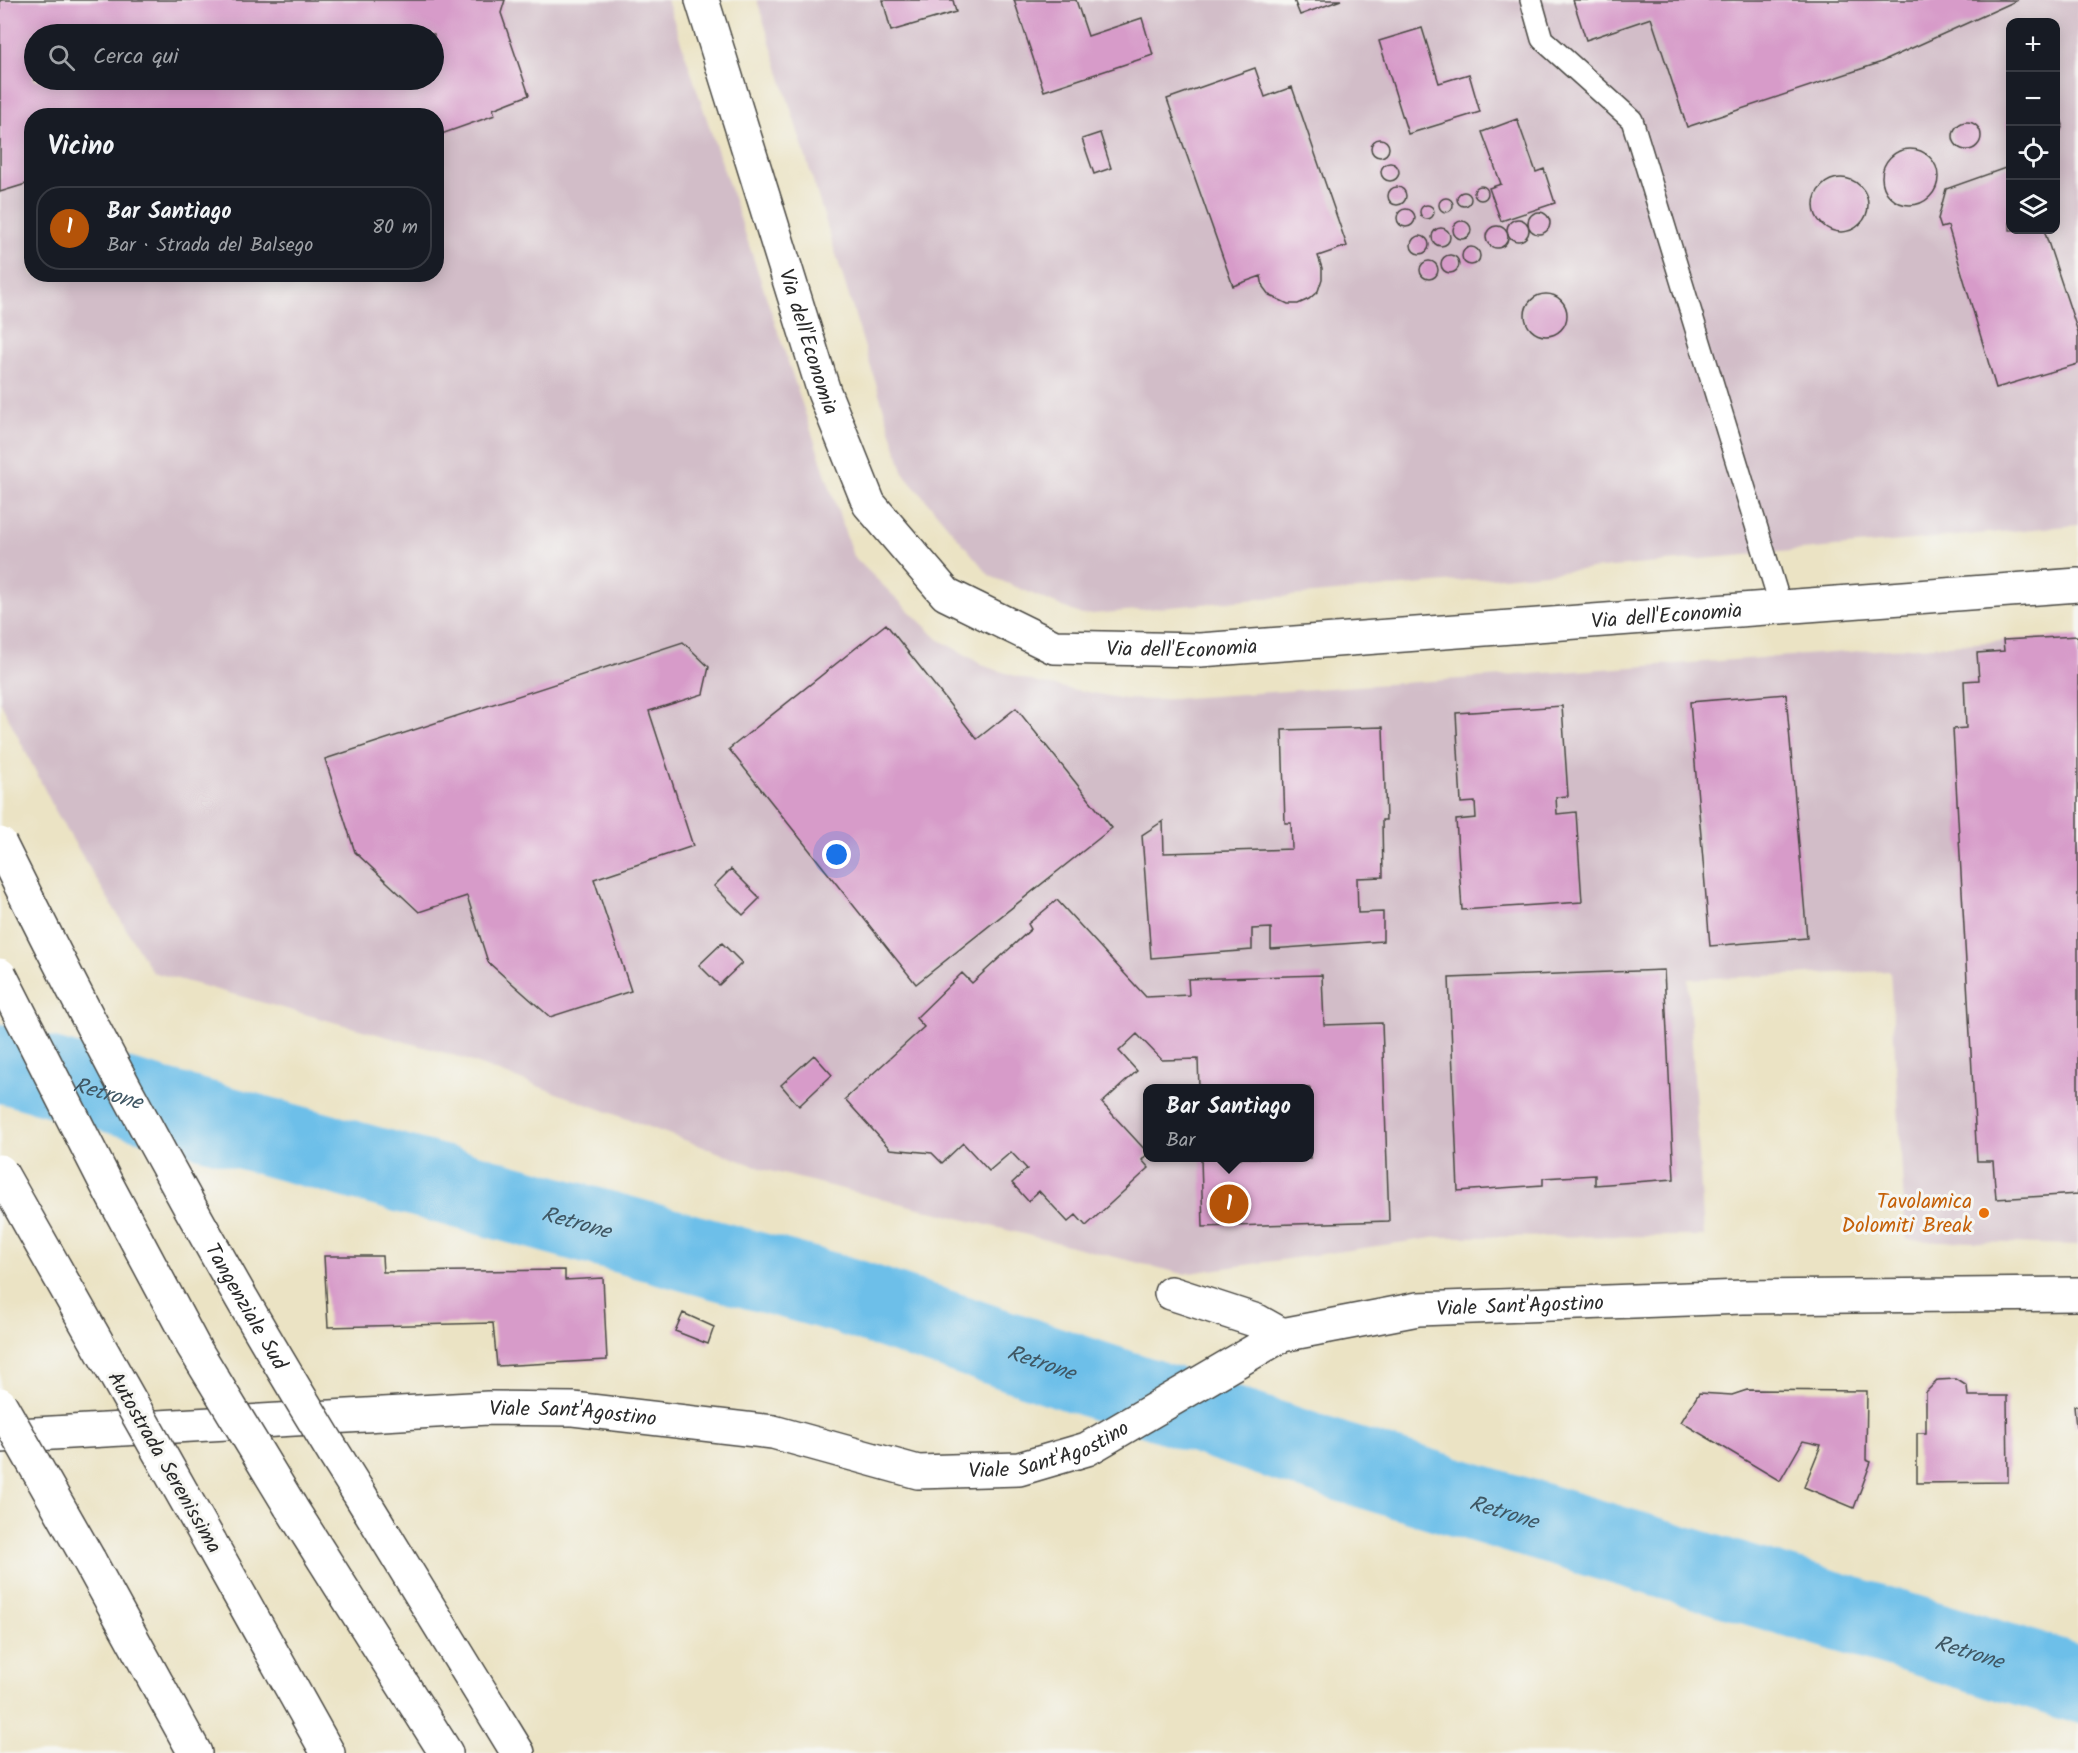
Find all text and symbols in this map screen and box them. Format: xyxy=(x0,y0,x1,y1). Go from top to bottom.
map controls xyxy=(2006,18,2060,234)
button: + xyxy=(2006,18,2060,72)
search box xyxy=(24,24,444,90)
text: Cerca qui xyxy=(93,40,179,75)
icon: search xyxy=(45,41,78,74)
button: − xyxy=(2006,72,2060,126)
text: Vicino xyxy=(48,126,114,168)
button: locate xyxy=(2006,126,2060,180)
button: layers xyxy=(2006,180,2060,234)
text: Bar Santiago xyxy=(107,195,231,230)
text: 1 xyxy=(66,212,73,244)
text: 80 m xyxy=(372,212,418,244)
text: Bar · Strada del Balsego xyxy=(107,230,313,262)
street label: Via dell'Economia xyxy=(769,265,847,420)
street label: Via dell'Economia xyxy=(1590,595,1743,639)
street label: Via dell'Economia xyxy=(1106,631,1259,668)
your location xyxy=(822,840,851,869)
water label: Retrone xyxy=(69,1069,148,1122)
popup xyxy=(1143,1084,1314,1162)
text: Bar Santiago xyxy=(1166,1090,1291,1125)
text: Bar xyxy=(1166,1125,1195,1157)
pin: 1 xyxy=(1210,1182,1248,1226)
place label: Tavolamica Dolomiti Break xyxy=(1842,1186,1972,1243)
water label: Retrone xyxy=(537,1198,616,1251)
marker: Tavolamica Dolomiti Break xyxy=(1977,1206,1991,1220)
street label: Tangenziale Sud xyxy=(195,1238,295,1377)
street label: Viale Sant'Agostino xyxy=(1436,1287,1605,1326)
water label: Retrone xyxy=(1002,1336,1082,1393)
street label: Autostrada Serenissima xyxy=(98,1365,229,1560)
street label: Viale Sant'Agostino xyxy=(489,1393,658,1436)
street label: Viale Sant'Agostino xyxy=(968,1413,1136,1488)
water label: Retrone xyxy=(1465,1487,1544,1541)
water label: Retrone xyxy=(1930,1627,2009,1681)

